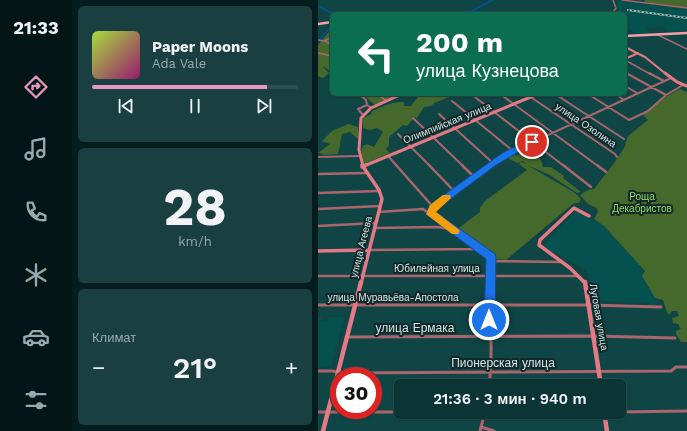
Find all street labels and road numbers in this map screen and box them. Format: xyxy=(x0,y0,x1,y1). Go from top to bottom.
street label: Олимпийская улица xyxy=(401,100,493,146)
street label: улица Озолина xyxy=(553,101,619,150)
street label: улица Агеева xyxy=(348,215,374,279)
street label: Юбилейная улица xyxy=(394,263,480,274)
street label: Луговая улица xyxy=(588,283,610,352)
street label: улица Муравьёва-Апостола xyxy=(327,292,459,303)
street label: улица Ермака xyxy=(376,321,455,335)
street label: Пионерская улица xyxy=(451,356,555,370)

